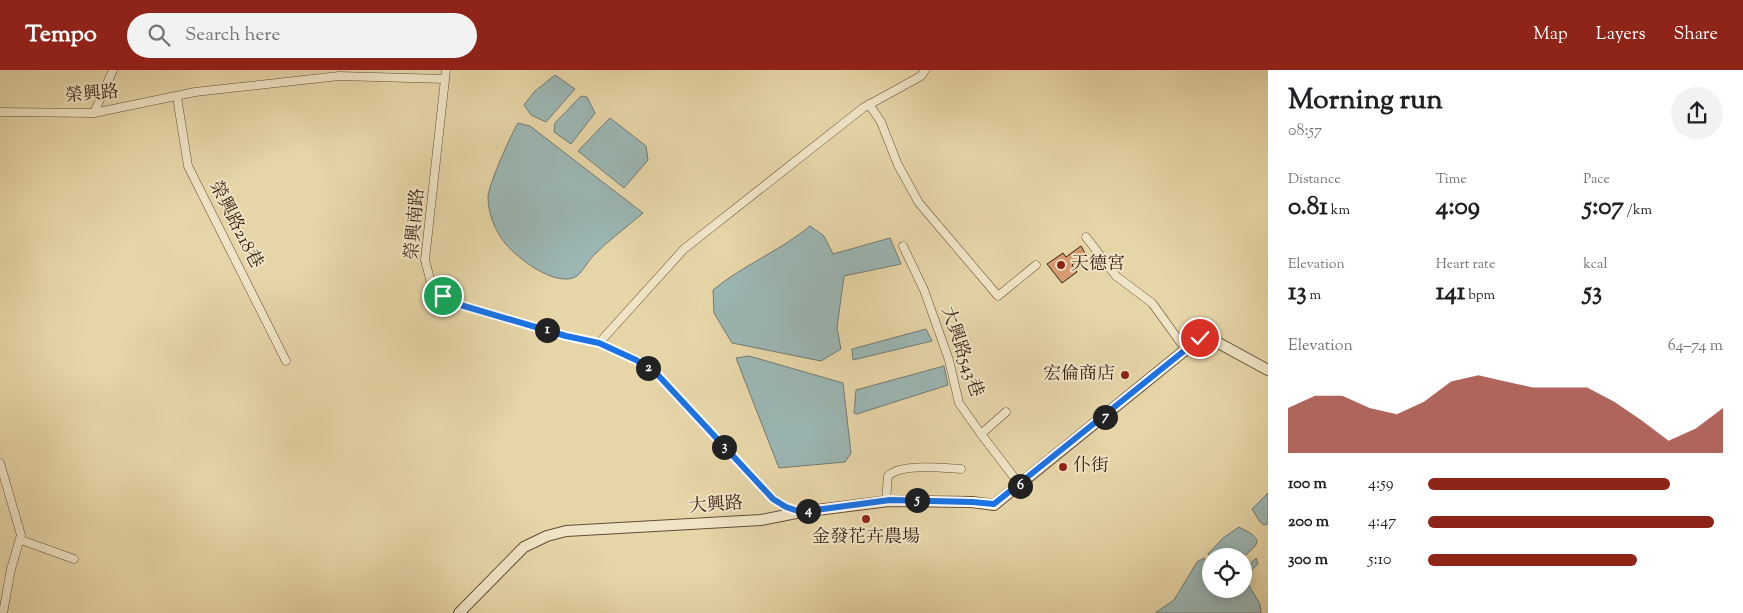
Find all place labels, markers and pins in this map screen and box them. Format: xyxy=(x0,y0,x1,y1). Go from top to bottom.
place label: 天德宮 xyxy=(1071,252,1125,278)
marker: 天德宮 xyxy=(1055,259,1067,271)
pin xyxy=(422,275,464,317)
pin xyxy=(1179,317,1221,359)
pin: 1 xyxy=(534,318,560,342)
pin: 2 xyxy=(636,356,660,380)
place label: 宏倫商店 xyxy=(1043,362,1115,388)
marker: 宏倫商店 xyxy=(1119,369,1131,381)
pin: 7 xyxy=(1092,404,1118,430)
pin: 3 xyxy=(712,434,736,460)
place label: 仆街 xyxy=(1073,454,1109,480)
marker: 仆街 xyxy=(1057,461,1069,473)
pin: 6 xyxy=(1008,474,1032,498)
pin: 5 xyxy=(904,488,930,512)
pin: 4 xyxy=(796,498,820,524)
marker: 金發花卉農場 xyxy=(860,513,872,525)
place label: 金發花卉農場 xyxy=(812,525,920,551)

